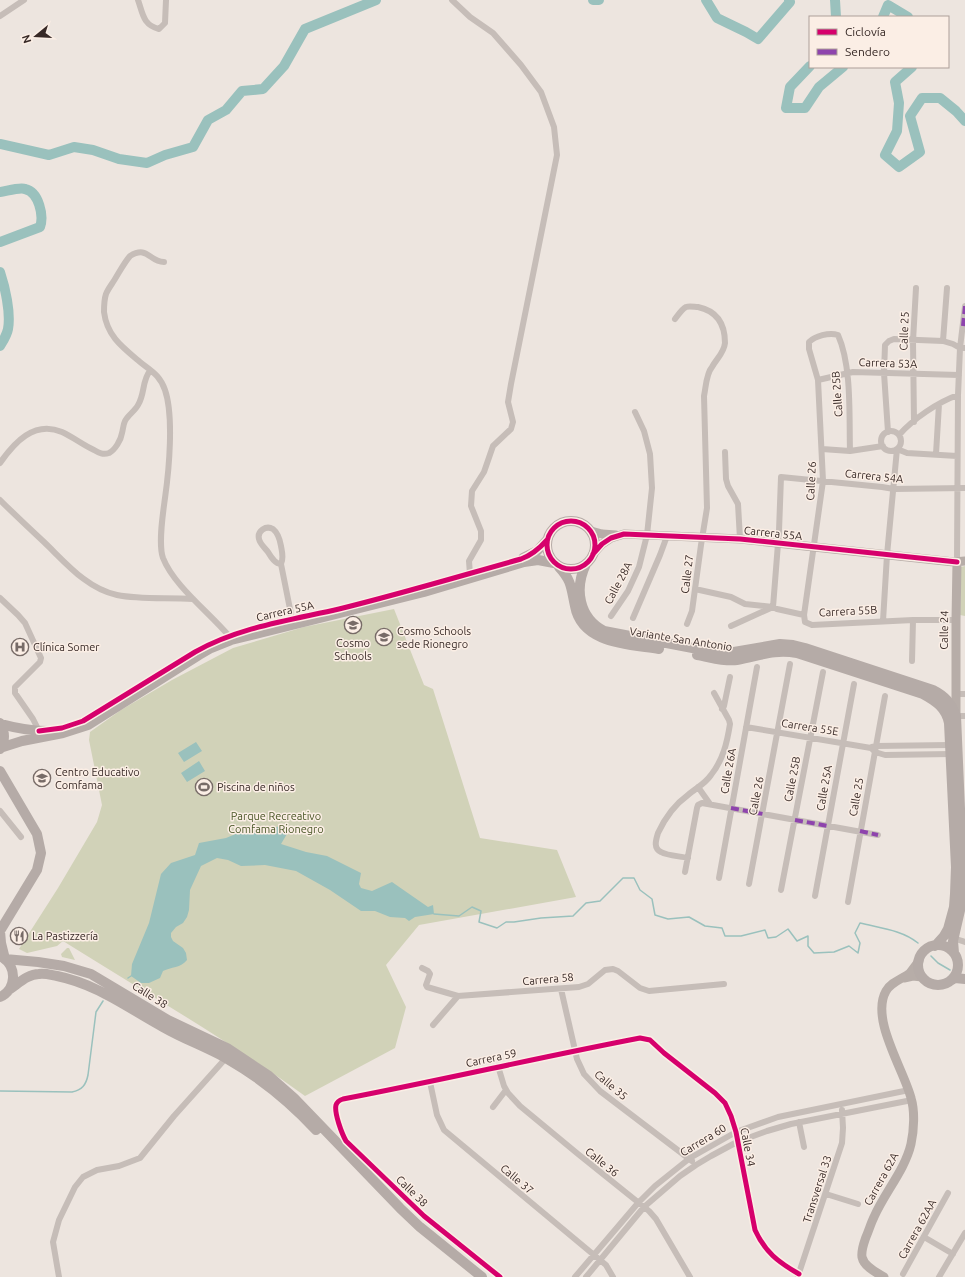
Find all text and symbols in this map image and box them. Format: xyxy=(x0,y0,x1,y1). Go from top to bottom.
north arrow xyxy=(16,16,56,56)
legend xyxy=(809,16,949,68)
text: Ciclovía xyxy=(845,25,886,38)
text: N xyxy=(20,33,33,45)
text: Sendero xyxy=(845,45,890,58)
street label: Calle 25 xyxy=(897,311,911,351)
street label: Carrera 53A xyxy=(858,356,918,370)
street label: Calle 25B xyxy=(829,371,845,417)
street label: Calle 26 xyxy=(804,461,818,501)
street label: Carrera 54A xyxy=(844,467,905,485)
street label: Carrera 55A xyxy=(743,524,804,542)
street label: Calle 27 xyxy=(679,554,695,594)
street label: Calle 28A xyxy=(602,559,635,606)
street label: Carrera 55A xyxy=(255,598,316,623)
street label: Carrera 55B xyxy=(818,603,878,619)
street label: Calle 24 xyxy=(938,610,950,650)
school or university icon: Cosmo Schools xyxy=(343,615,363,635)
place label: Cosmo Schools sede Rionegro xyxy=(397,625,471,650)
street label: Variante San Antonio xyxy=(629,625,733,653)
school or university icon: Cosmo Schools sede Rionegro xyxy=(374,627,394,647)
hospital icon: Clínica Somer xyxy=(10,637,30,657)
place label: Cosmo Schools xyxy=(334,637,372,662)
place label: Clínica Somer xyxy=(33,641,100,653)
street label: Carrera 55E xyxy=(781,717,839,737)
street label: Calle 26A xyxy=(718,746,738,795)
street label: Calle 25B xyxy=(782,755,802,803)
street label: Calle 25A xyxy=(814,763,834,812)
place label: Centro Educativo Comfama xyxy=(55,766,140,791)
school or university icon: Centro Educativo Comfama xyxy=(32,768,52,788)
street label: Calle 26 xyxy=(746,776,766,816)
sports icon: Piscina de niños xyxy=(194,777,214,797)
street label: Calle 25 xyxy=(847,777,865,817)
place label: Piscina de niños xyxy=(217,781,295,793)
park label: Parque Recreativo Comfama Rionegro xyxy=(228,810,324,835)
restaurant icon: La Pastizzería xyxy=(9,926,29,946)
place label: La Pastizzería xyxy=(32,930,98,942)
street label: Carrera 58 xyxy=(522,971,574,987)
street label: Calle 38 xyxy=(130,980,170,1010)
street label: Carrera 59 xyxy=(465,1047,517,1069)
street label: Calle 35 xyxy=(592,1068,630,1102)
street label: Carrera 60 xyxy=(678,1122,728,1158)
street label: Calle 34 xyxy=(738,1127,758,1167)
street label: Calle 36 xyxy=(583,1145,621,1179)
street label: Carrera 62A xyxy=(862,1150,901,1208)
street label: Transversal 33 xyxy=(800,1154,834,1224)
street label: Calle 37 xyxy=(498,1162,536,1196)
street label: Calle 38 xyxy=(394,1173,430,1209)
street label: Carrera 62AA xyxy=(896,1196,939,1261)

